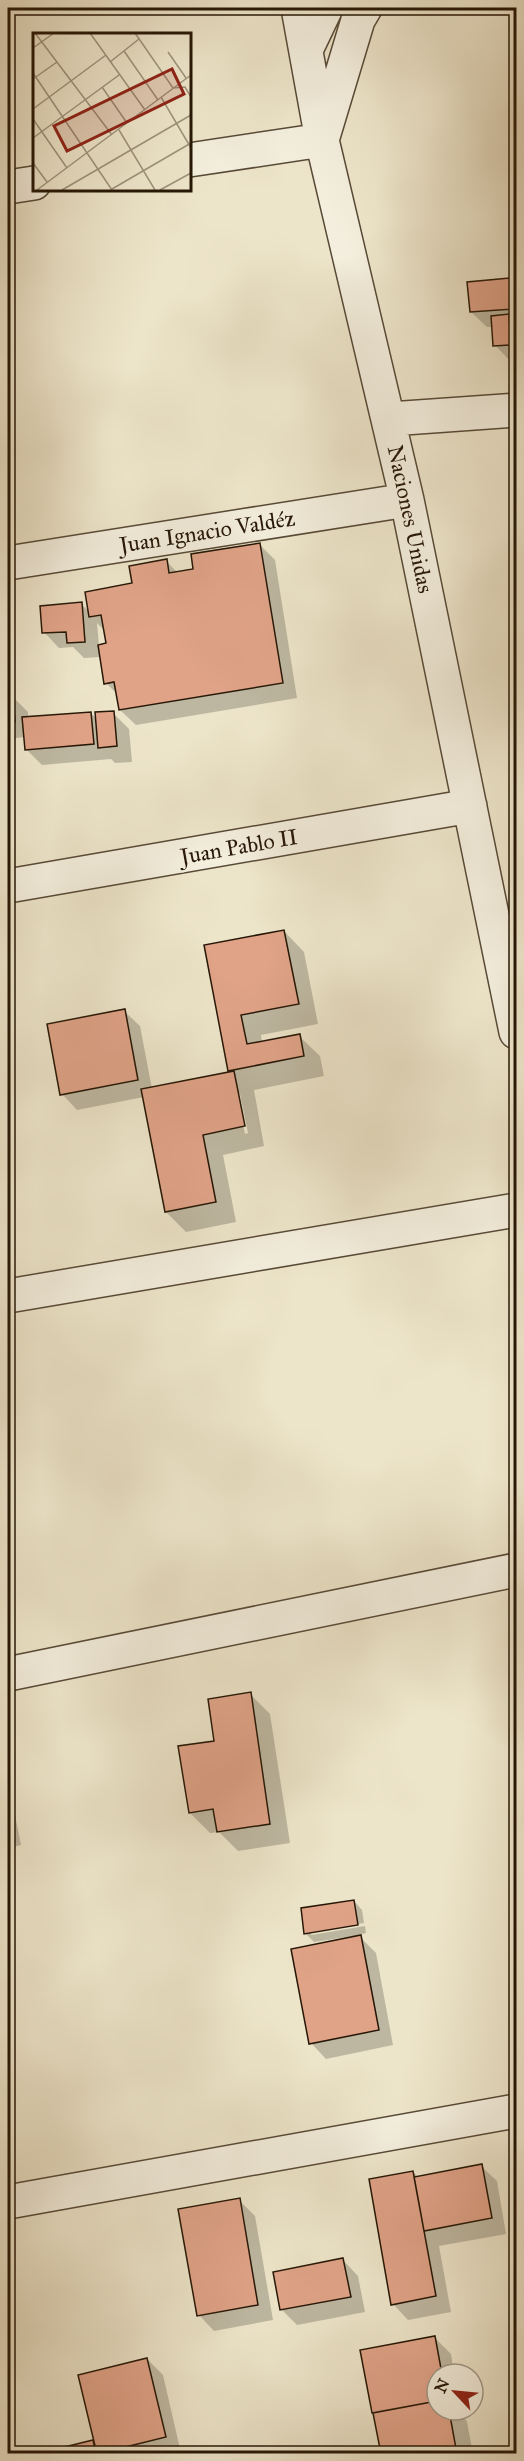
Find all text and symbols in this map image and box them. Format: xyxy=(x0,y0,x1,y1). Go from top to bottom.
inset map xyxy=(33,33,190,190)
street label: Naciones Unidas xyxy=(382,443,439,596)
street label: Juan Ignacio Valdéz xyxy=(116,504,297,559)
street label: Juan Pablo II xyxy=(176,823,300,870)
north arrow xyxy=(425,2362,485,2422)
text: N xyxy=(430,2375,454,2396)

